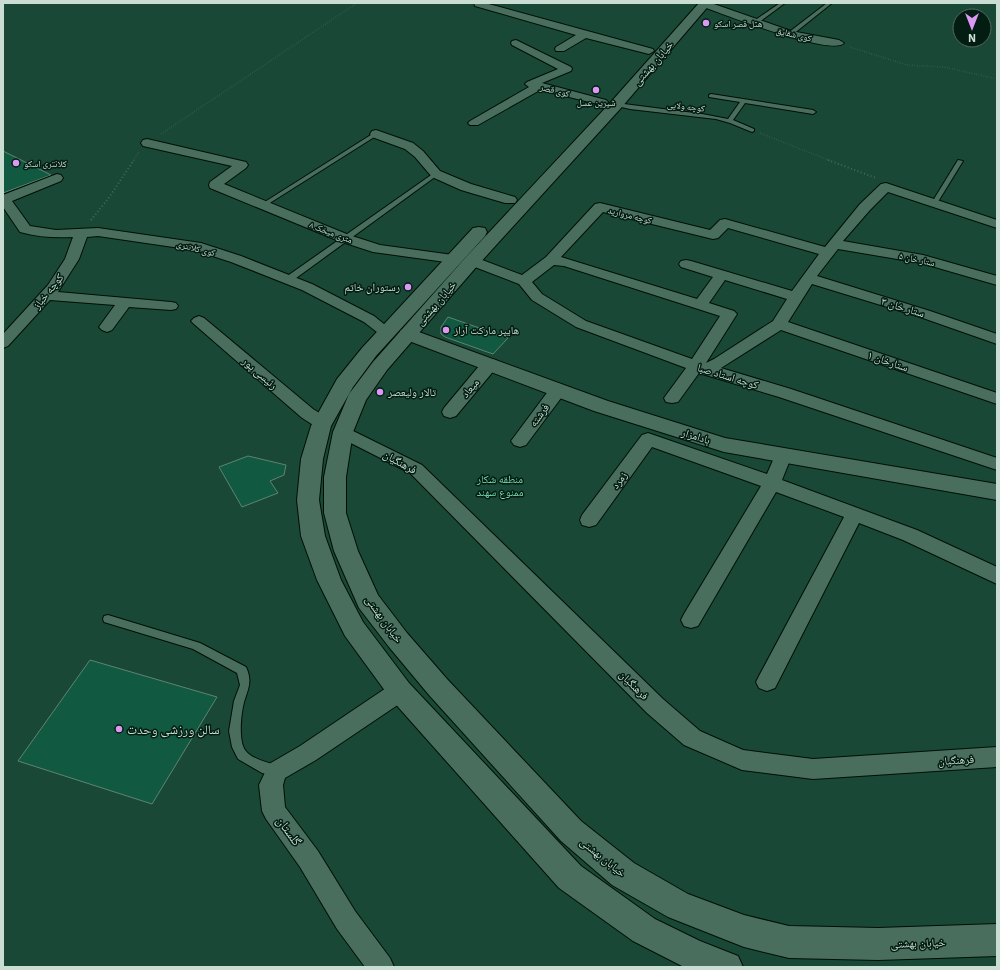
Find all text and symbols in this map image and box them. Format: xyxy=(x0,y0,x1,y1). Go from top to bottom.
north arrow xyxy=(952,8,992,48)
marker: هتل قصر اسکو xyxy=(701,18,711,28)
place label: هتل قصر اسکو xyxy=(714,18,763,29)
street label: کوی شقایق xyxy=(775,25,813,44)
text: N xyxy=(968,31,976,45)
street label: خیابان بهشتی xyxy=(630,38,676,88)
street label: کوی قصر xyxy=(538,81,571,99)
marker: شیرین عسل xyxy=(591,85,601,95)
place label: شیرین عسل xyxy=(576,97,616,108)
street label: کوچه ولایی xyxy=(666,98,706,115)
marker: کلانتری اسکو xyxy=(11,158,21,168)
place label: کلانتری اسکو xyxy=(24,158,67,169)
street label: کوچه مروارید xyxy=(607,204,653,227)
street label: ۸ متری میخک xyxy=(308,219,354,245)
street label: کوی کلانتری xyxy=(175,238,217,258)
street label: ستار خان ۵ xyxy=(898,250,936,268)
street label: کوچه خباز xyxy=(29,270,67,312)
street label: خیابان بهشتی xyxy=(413,278,459,328)
place label: رستوران خاتم xyxy=(344,280,400,295)
marker: رستوران خاتم xyxy=(403,282,413,292)
street label: ستار خان ۳ xyxy=(880,294,926,320)
place label: هایپر مارکت آراز xyxy=(453,323,519,337)
marker: هایپر مارکت آراز xyxy=(441,325,451,335)
street label: ستارخان ۱ xyxy=(866,348,910,374)
street label: رئیسی پور xyxy=(239,353,280,392)
street label: کوچه استاد صبا xyxy=(696,360,760,392)
street label: میعاد xyxy=(458,376,482,400)
place label: تالار ولیعصر xyxy=(387,385,437,399)
marker: تالار ولیعصر xyxy=(375,387,385,397)
street label: فرشته xyxy=(526,400,552,429)
street label: بادامزار xyxy=(679,425,712,447)
street label: فرهنگیان xyxy=(381,447,420,477)
street label: زمرد xyxy=(608,468,630,492)
park label: منطقه شکار ممنوع سهند xyxy=(476,472,524,499)
street label: خیابان بهشتی xyxy=(362,593,406,645)
street label: فرهنگیان xyxy=(616,667,652,703)
place label: سالن ورزشی وحدت xyxy=(127,721,220,738)
marker: سالن ورزشی وحدت xyxy=(114,724,124,734)
street label: فرهنگیان xyxy=(938,752,975,768)
street label: گلستان xyxy=(272,813,306,850)
street label: خیابان بهشتی xyxy=(577,834,629,880)
street label: خیابان بهشتی xyxy=(890,935,946,951)

